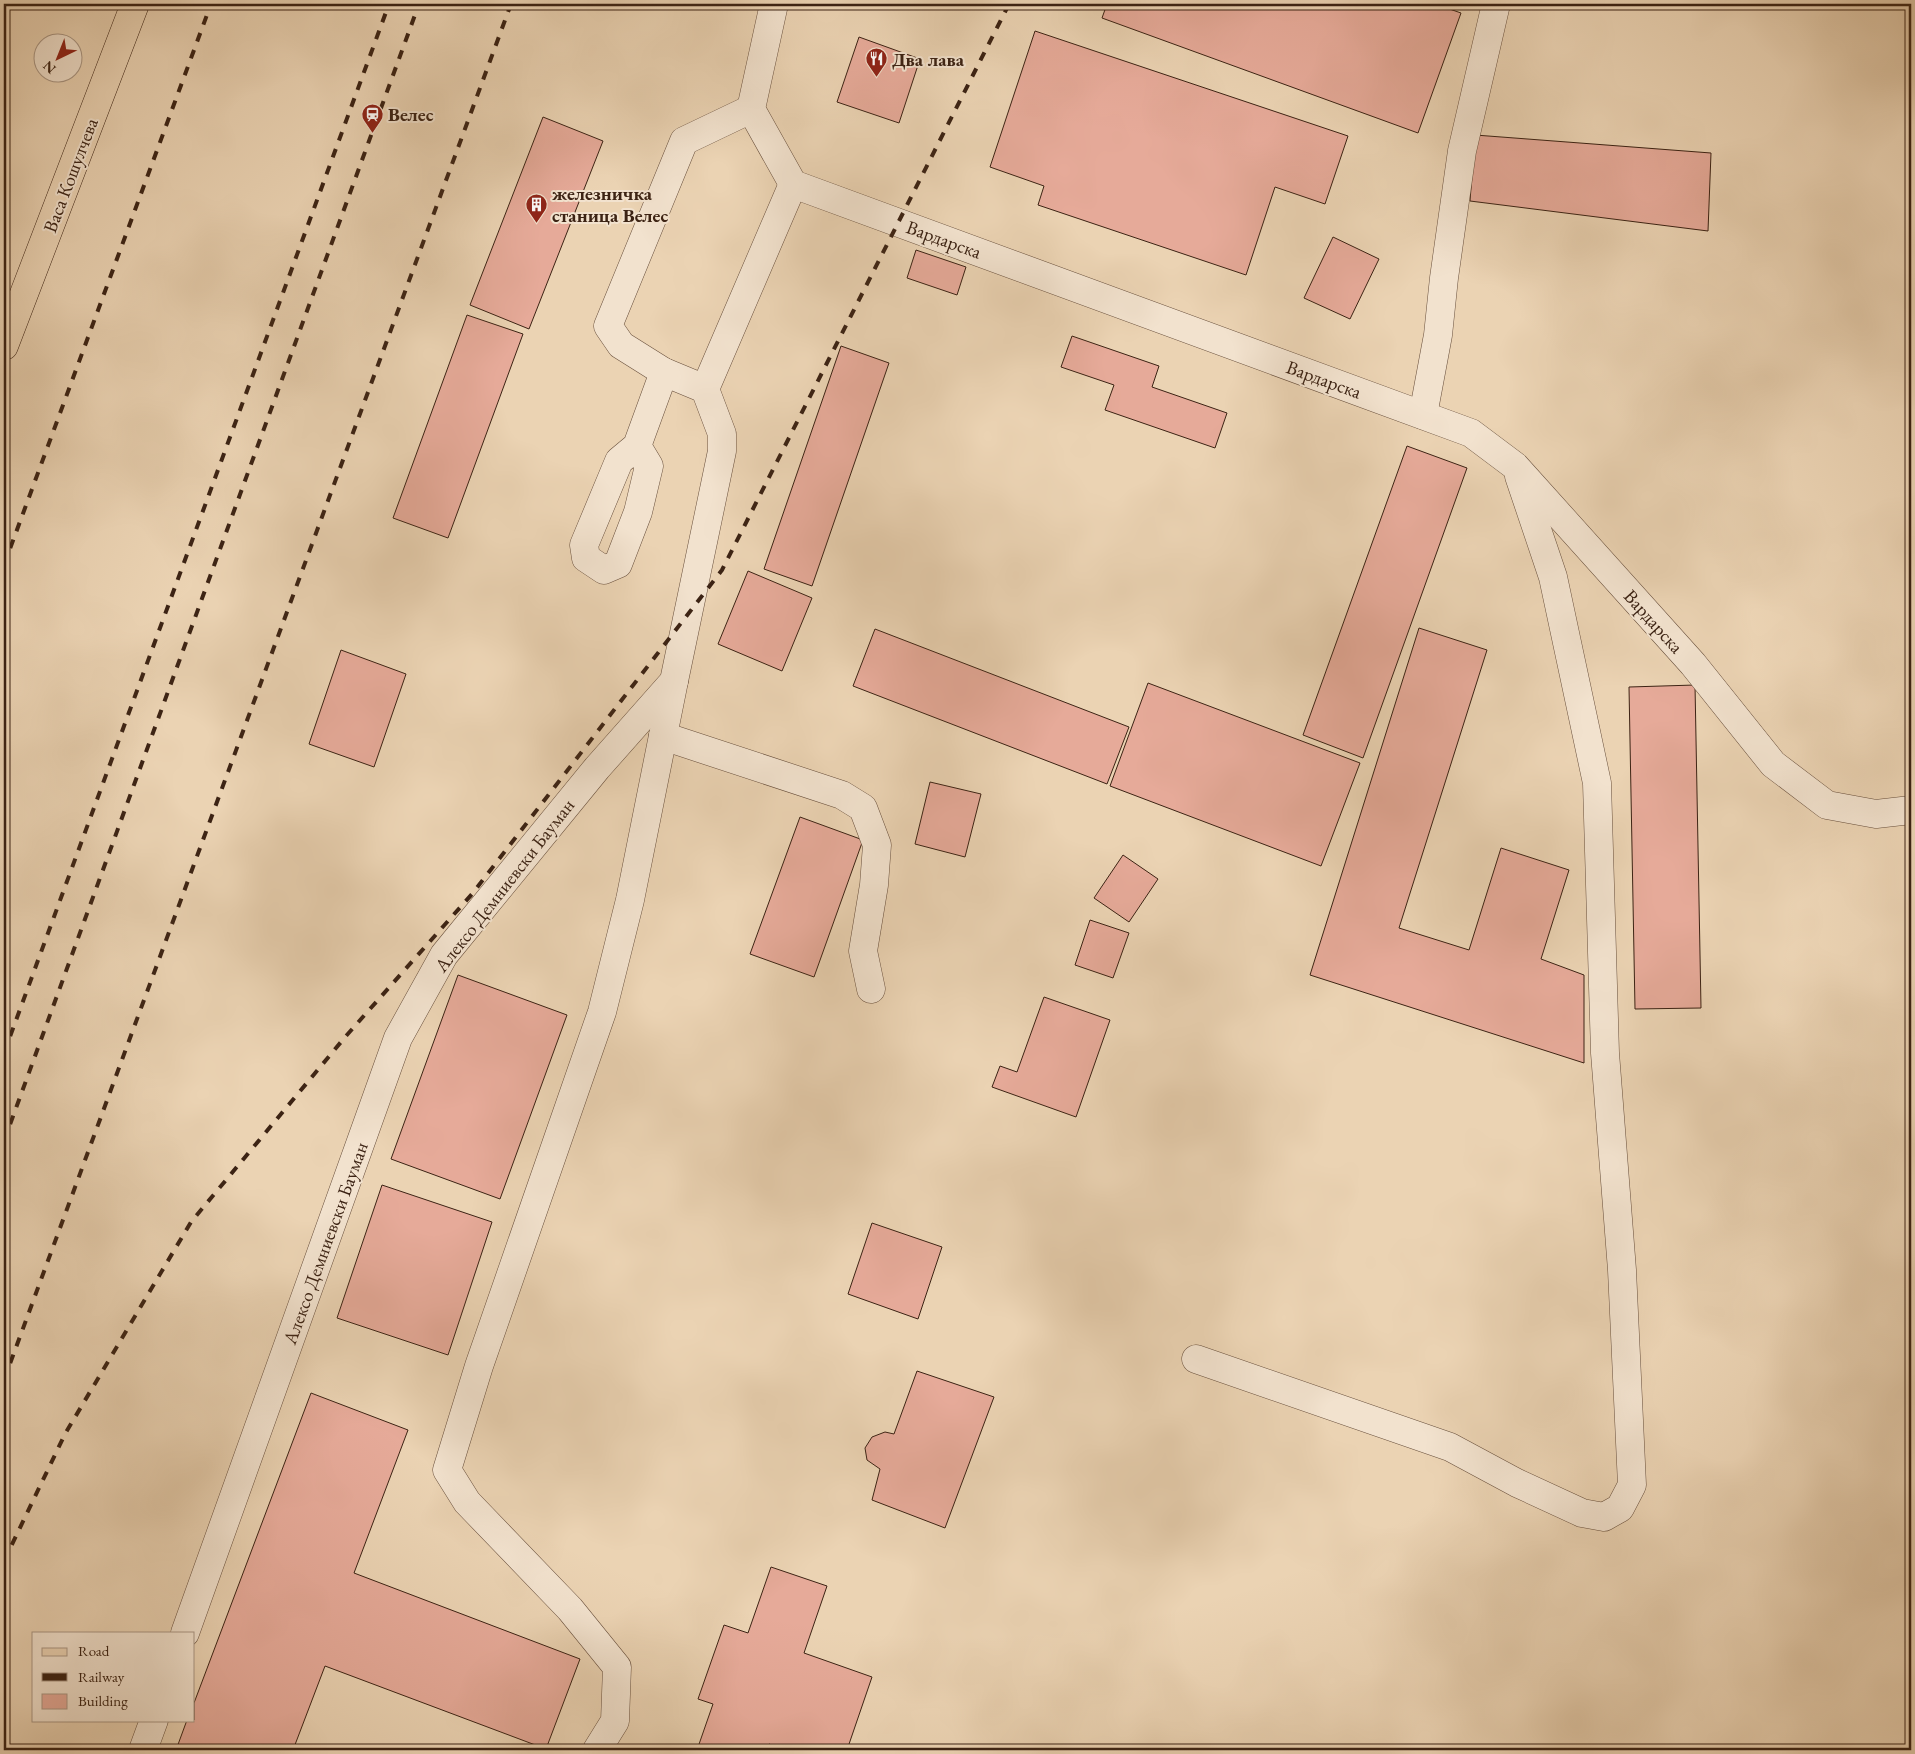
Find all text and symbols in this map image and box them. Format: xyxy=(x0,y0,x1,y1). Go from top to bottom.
north arrow xyxy=(32,32,82,82)
restaurant icon: Два лава xyxy=(864,47,888,78)
place label: Два лава xyxy=(892,47,965,72)
text: N xyxy=(38,57,59,78)
station icon: Велес xyxy=(360,102,384,133)
place label: Велес xyxy=(388,102,434,127)
street label: Васа Кошулчева xyxy=(37,114,104,236)
place label: железничка станица Велес xyxy=(552,181,669,228)
building icon: железничка станица Велес xyxy=(524,192,548,223)
street label: Вардарска xyxy=(903,214,985,265)
street label: Вардарска xyxy=(1283,354,1365,405)
street label: Вардарска xyxy=(1618,584,1689,659)
street label: Алексо Демниевски Бауман xyxy=(428,793,580,978)
street label: Алексо Демниевски Бауман xyxy=(277,1138,374,1349)
legend xyxy=(32,1632,195,1722)
text: Road xyxy=(78,1641,110,1660)
text: Railway xyxy=(78,1667,125,1686)
text: Building xyxy=(78,1691,128,1710)

